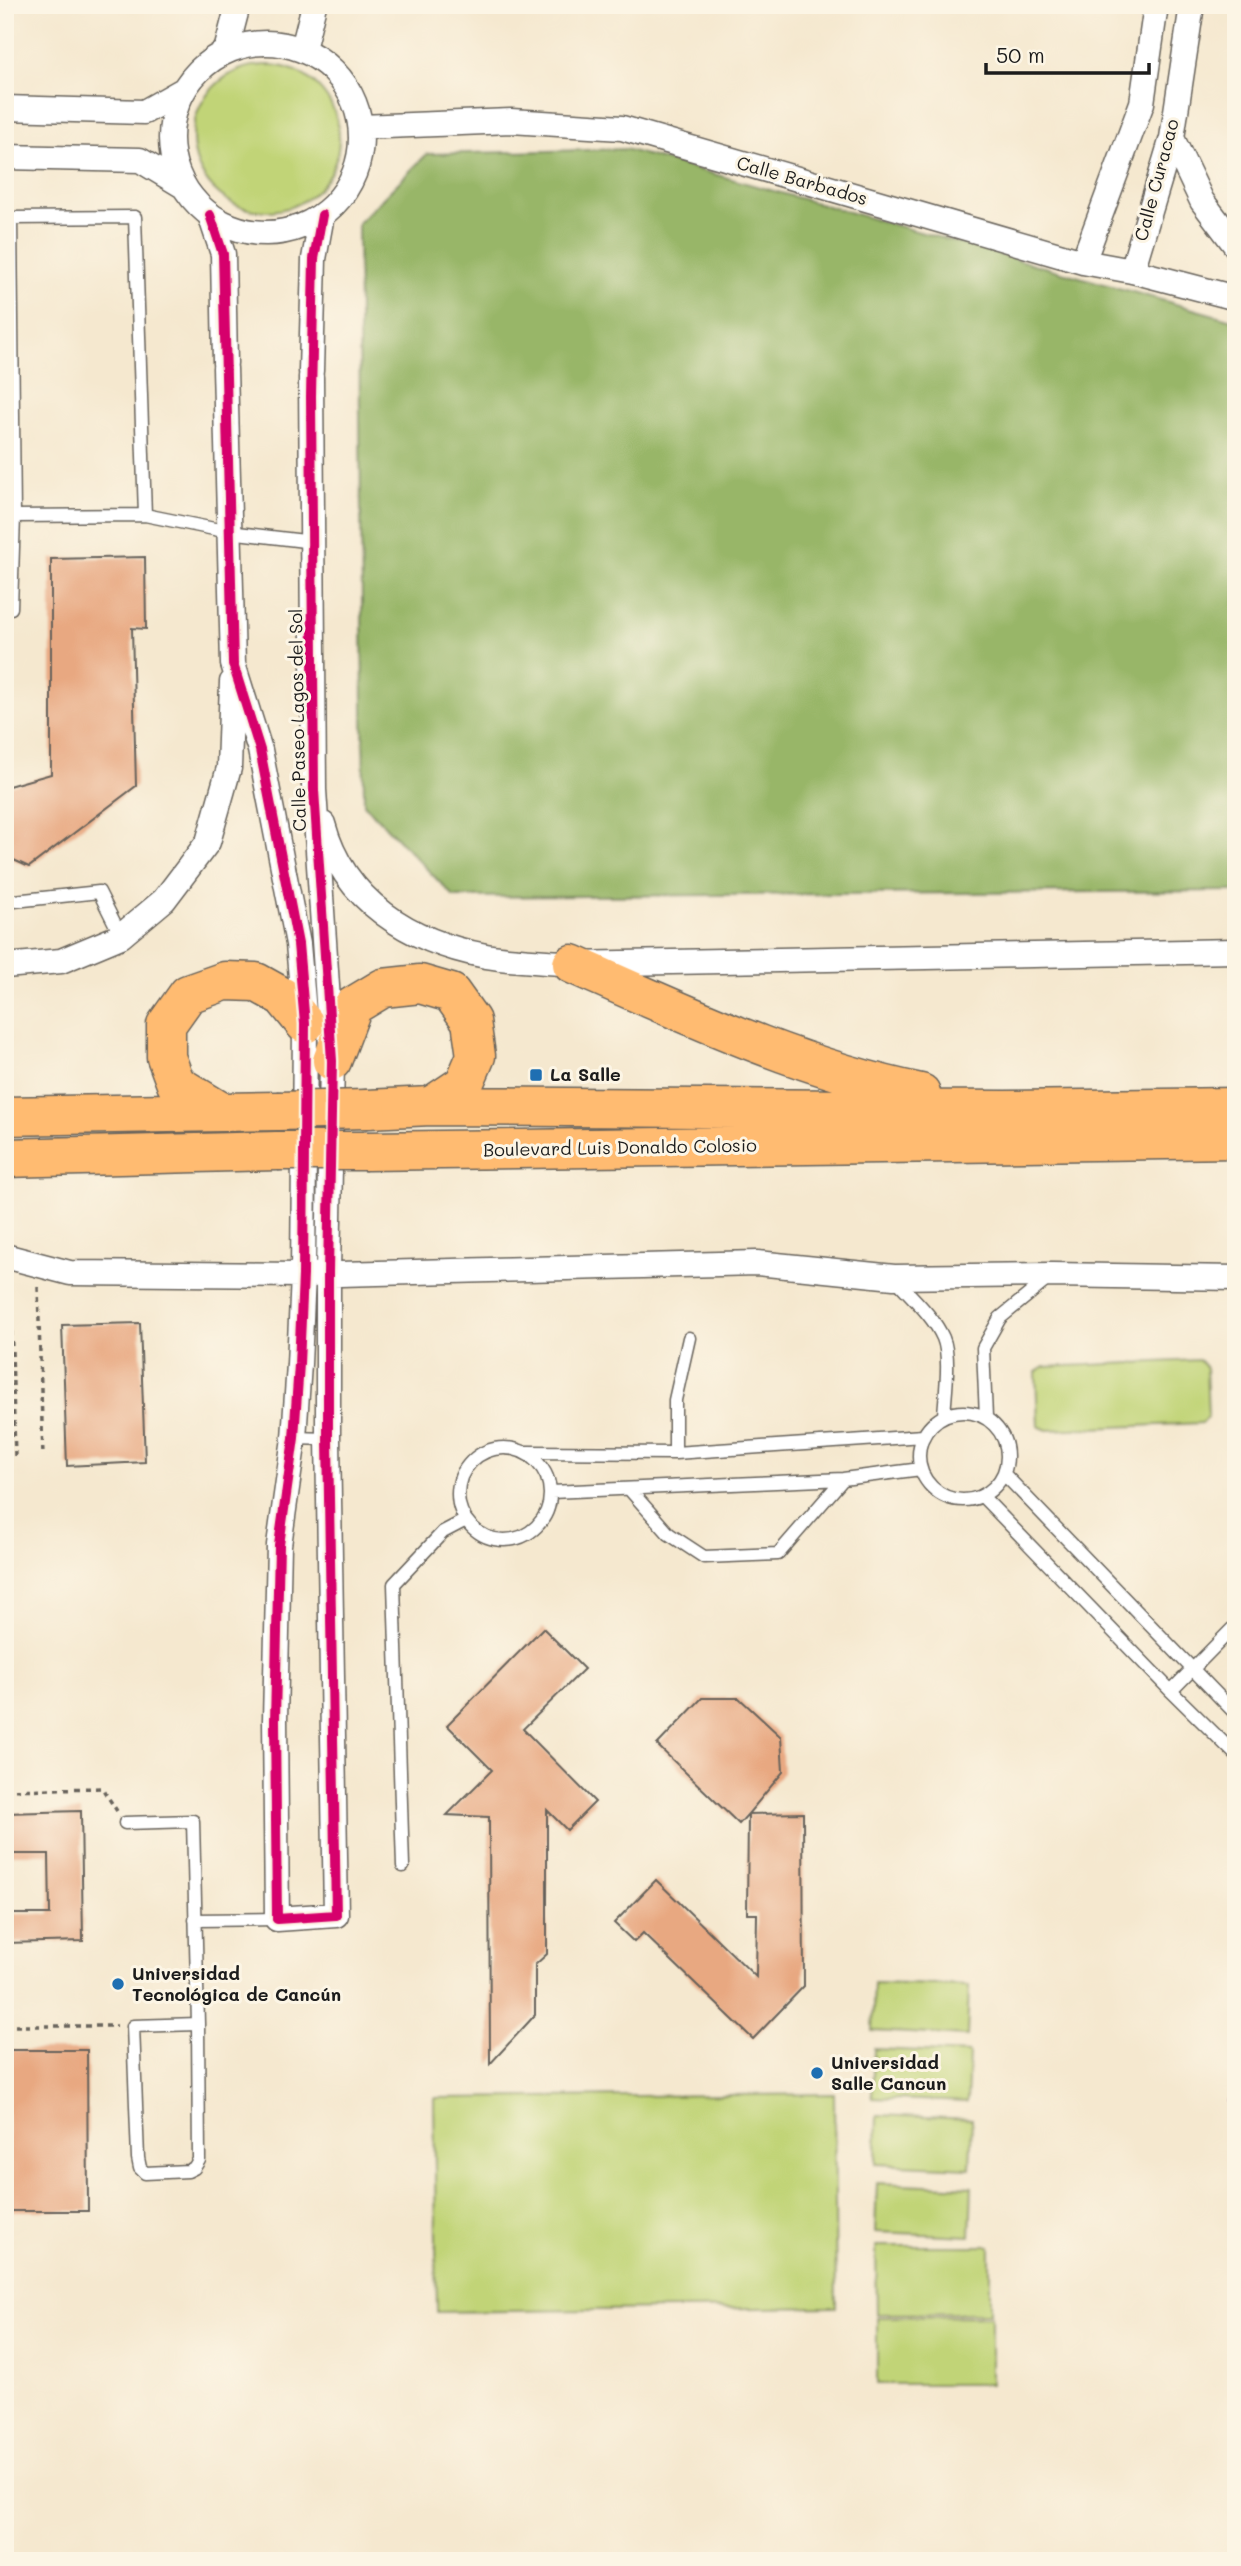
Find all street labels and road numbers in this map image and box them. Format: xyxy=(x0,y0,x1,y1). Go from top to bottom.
street label: Calle Curacao xyxy=(1128,116,1184,243)
street label: Calle Barbados xyxy=(734,150,870,210)
street label: Calle Paseo Lagos del Sol xyxy=(283,608,311,832)
street label: Boulevard Luis Donaldo Colosio xyxy=(483,1133,757,1161)

